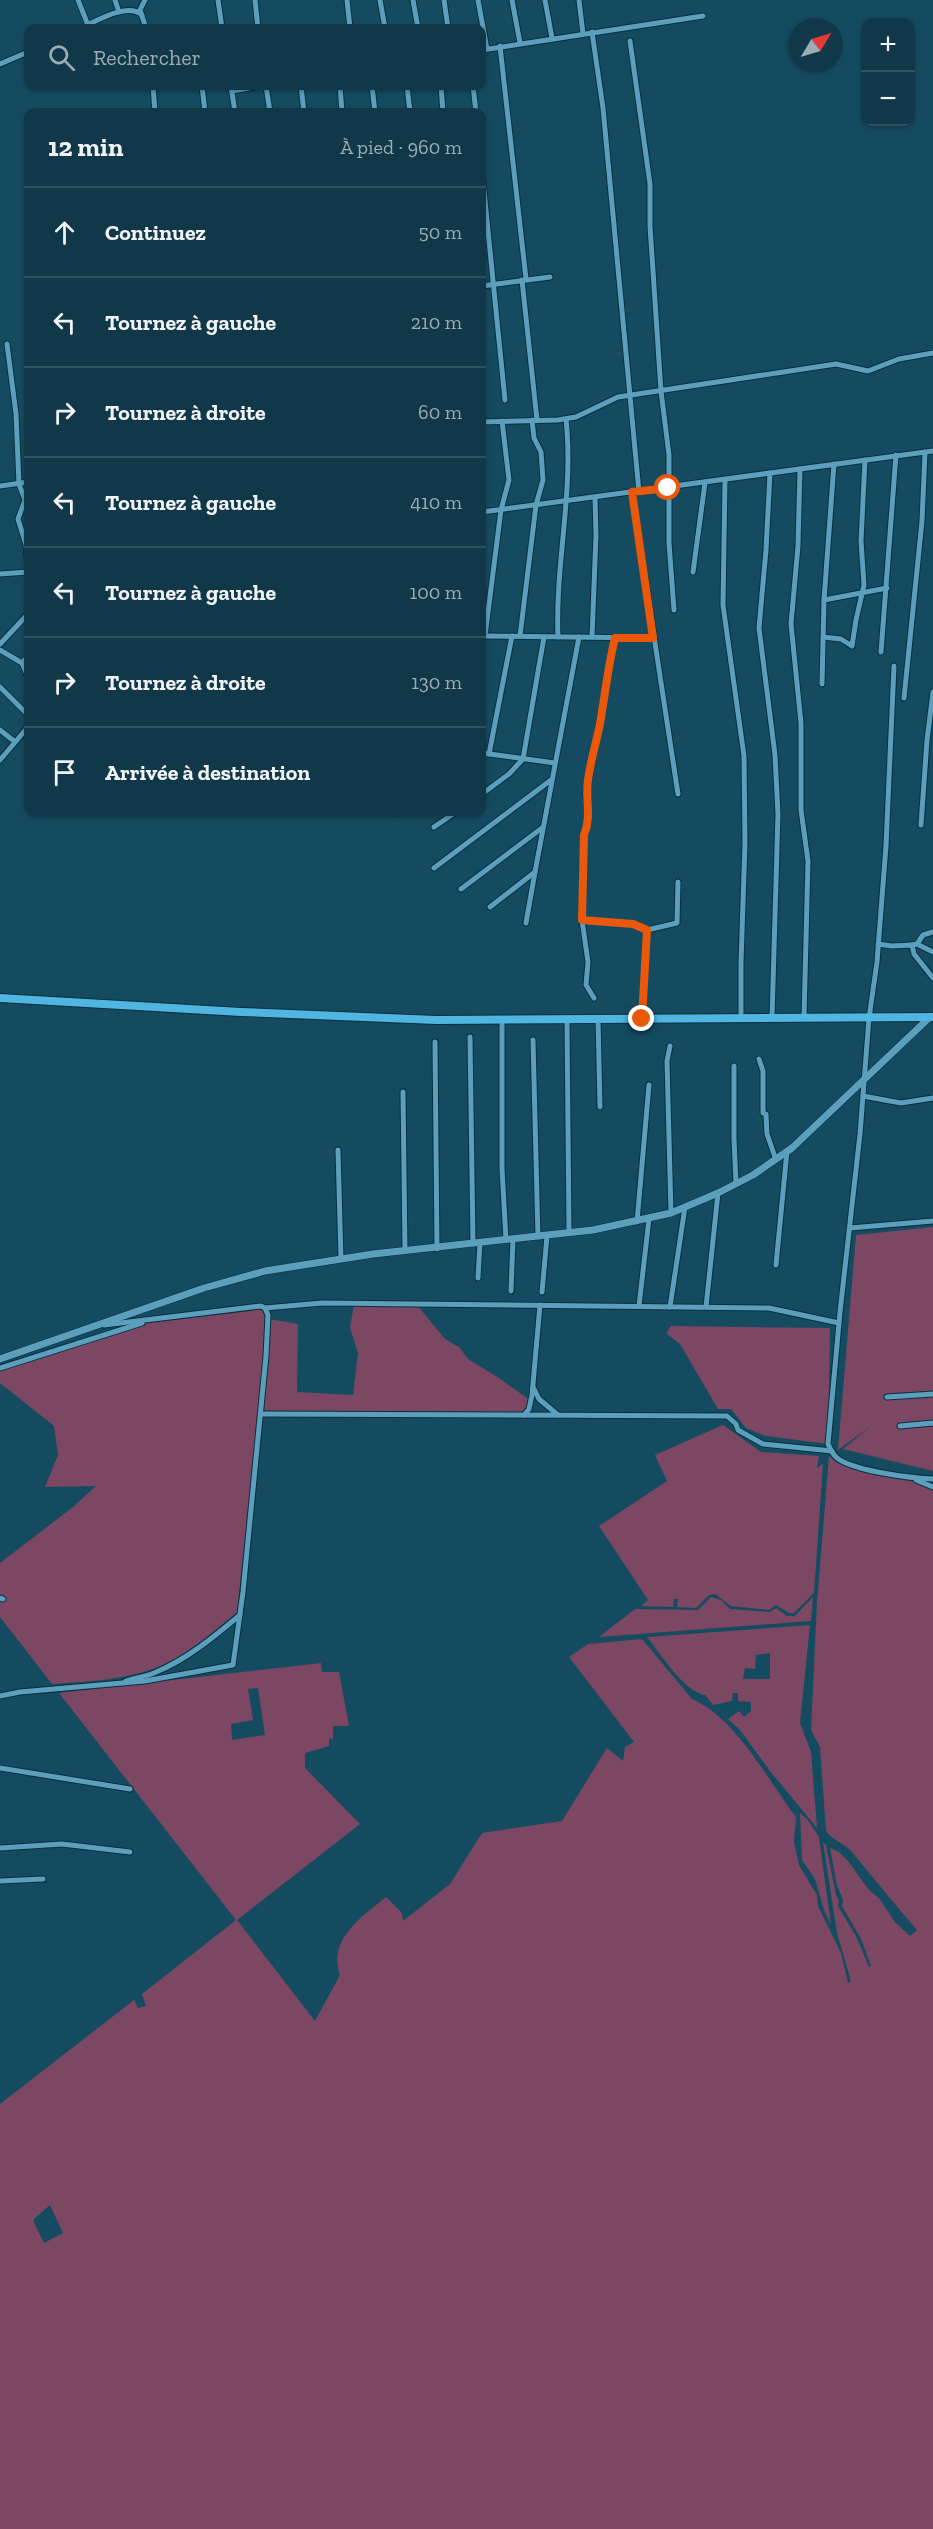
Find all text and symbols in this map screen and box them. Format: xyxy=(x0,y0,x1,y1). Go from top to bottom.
north arrow xyxy=(789,18,843,72)
map controls xyxy=(861,18,915,126)
button: + xyxy=(861,18,915,72)
search box xyxy=(24,24,486,90)
icon: search xyxy=(45,41,78,74)
text: Rechercher xyxy=(93,44,201,71)
button: − xyxy=(861,72,915,126)
text: 12 min xyxy=(48,131,123,163)
text: À pied · 960 m xyxy=(340,135,462,159)
icon: ahead xyxy=(48,216,81,249)
text: Continuez xyxy=(105,219,206,246)
text: 50 m xyxy=(418,220,462,244)
icon: left xyxy=(48,306,81,339)
text: Tournez à gauche xyxy=(105,309,276,336)
text: 210 m xyxy=(411,310,462,334)
icon: right xyxy=(48,396,81,429)
text: Tournez à droite xyxy=(105,399,266,426)
text: 60 m xyxy=(418,400,462,424)
route start xyxy=(654,474,680,500)
icon: left xyxy=(48,486,81,519)
text: Tournez à gauche xyxy=(105,489,276,516)
text: 410 m xyxy=(410,490,462,514)
icon: left xyxy=(48,576,81,609)
text: Tournez à gauche xyxy=(105,579,276,606)
text: 100 m xyxy=(409,580,462,604)
icon: right xyxy=(48,666,81,699)
text: Tournez à droite xyxy=(105,669,266,696)
text: 130 m xyxy=(411,670,462,694)
icon: arrive xyxy=(48,756,81,789)
text: Arrivée à destination xyxy=(105,759,310,786)
route end xyxy=(628,1005,654,1031)

